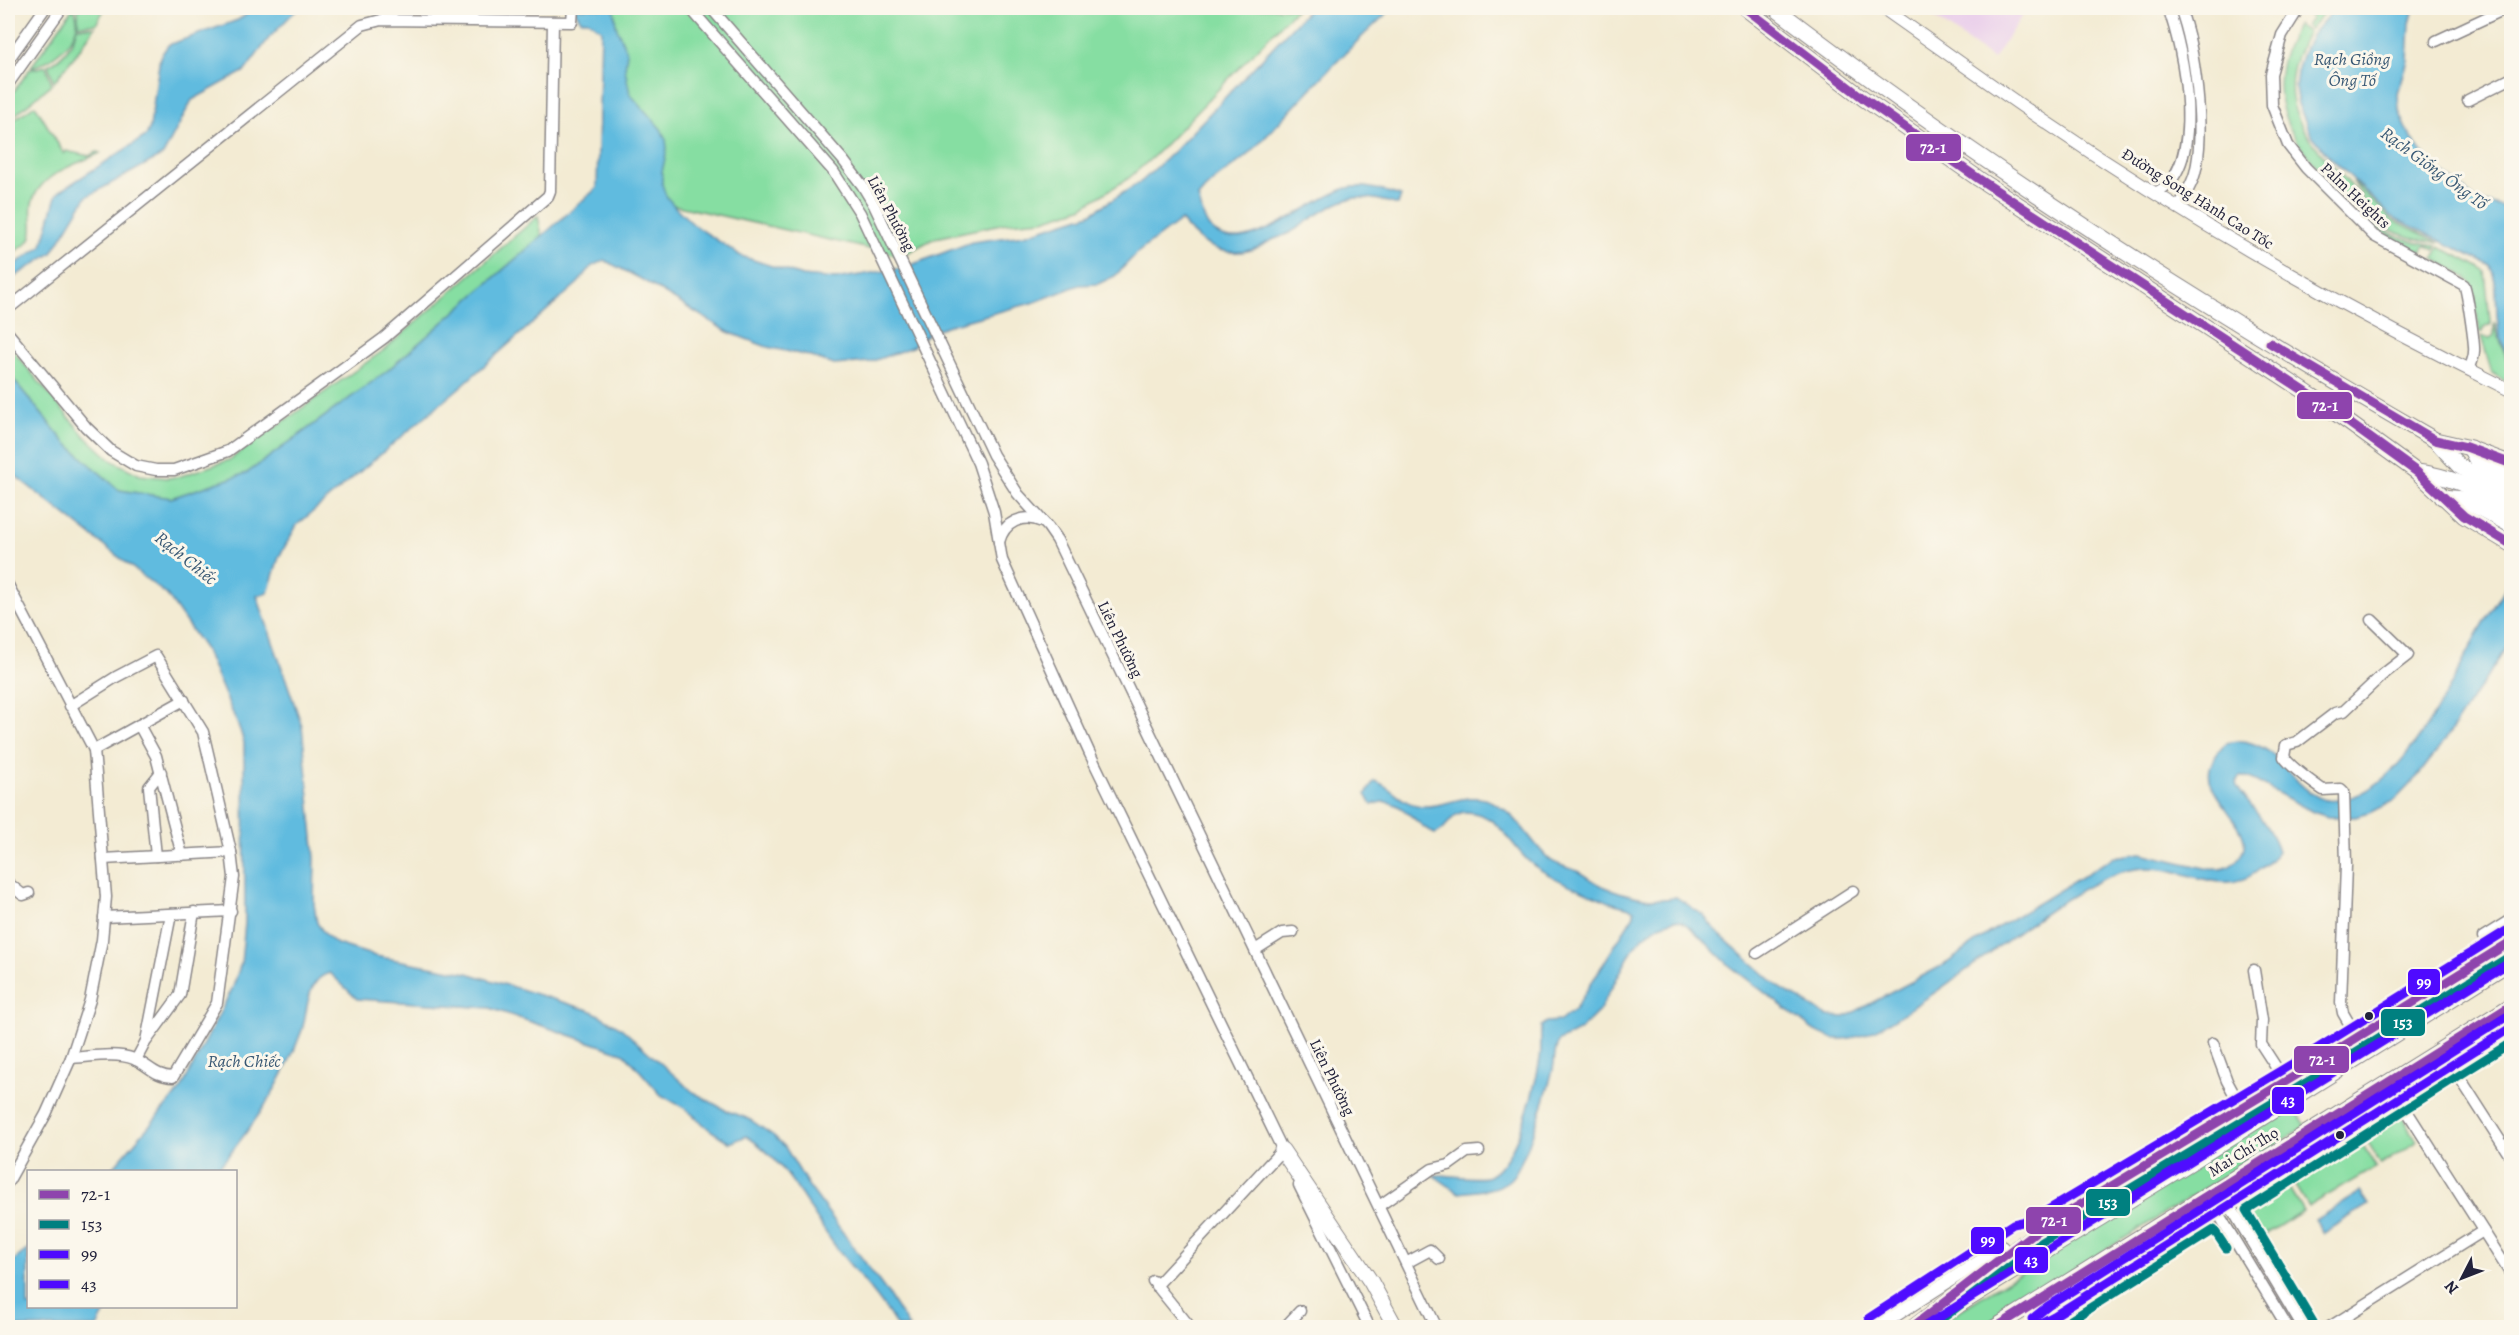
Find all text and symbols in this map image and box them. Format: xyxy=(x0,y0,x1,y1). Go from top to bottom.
water label: Rạch Giồng Ông Tố xyxy=(2314,47,2390,92)
water label: Rạch Giống Ống Tố xyxy=(2376,121,2494,216)
line badge: 72-1 xyxy=(1905,133,1962,162)
text: 72-1 xyxy=(1920,137,1946,159)
street label: Đường Song Hành Cao Tốc xyxy=(2117,143,2278,255)
street label: Palm Heights xyxy=(2316,158,2395,234)
street label: Liên Phường xyxy=(862,172,920,255)
line badge: 72-1 xyxy=(2296,391,2353,420)
text: 72-1 xyxy=(2312,395,2338,417)
water label: Rạch Chiếc xyxy=(150,526,223,591)
street label: Liên Phường xyxy=(1092,597,1148,682)
line badge: 99 xyxy=(2407,968,2441,996)
text: 99 xyxy=(2417,972,2431,994)
line badge: 153 xyxy=(2380,1008,2426,1037)
unlabelled marker xyxy=(2363,1010,2375,1022)
text: 153 xyxy=(2393,1012,2413,1034)
street label: Liên Phường xyxy=(1304,1035,1360,1120)
line badge: 72-1 xyxy=(2293,1045,2350,1074)
water label: Rạch Chiếc xyxy=(208,1049,281,1073)
text: 72-1 xyxy=(2309,1049,2335,1071)
line badge: 43 xyxy=(2271,1086,2305,1115)
text: 43 xyxy=(2281,1090,2295,1112)
street label: Mai Chí Thọ xyxy=(2204,1122,2283,1182)
unlabelled marker xyxy=(2334,1129,2346,1141)
legend xyxy=(27,1170,237,1308)
text: 72-1 xyxy=(81,1182,110,1206)
line badge: 153 xyxy=(2085,1188,2131,1217)
text: 153 xyxy=(2098,1192,2118,1214)
line badge: 72-1 xyxy=(2025,1206,2082,1235)
text: 72-1 xyxy=(2041,1210,2067,1232)
text: 153 xyxy=(81,1212,102,1236)
line badge: 99 xyxy=(1970,1226,2005,1255)
text: 99 xyxy=(1981,1230,1995,1252)
text: 99 xyxy=(81,1242,97,1266)
line badge: 43 xyxy=(2014,1246,2049,1274)
north arrow xyxy=(2432,1248,2492,1308)
text: 43 xyxy=(2024,1250,2038,1272)
text: 43 xyxy=(81,1272,97,1296)
text: N xyxy=(2439,1275,2464,1299)

